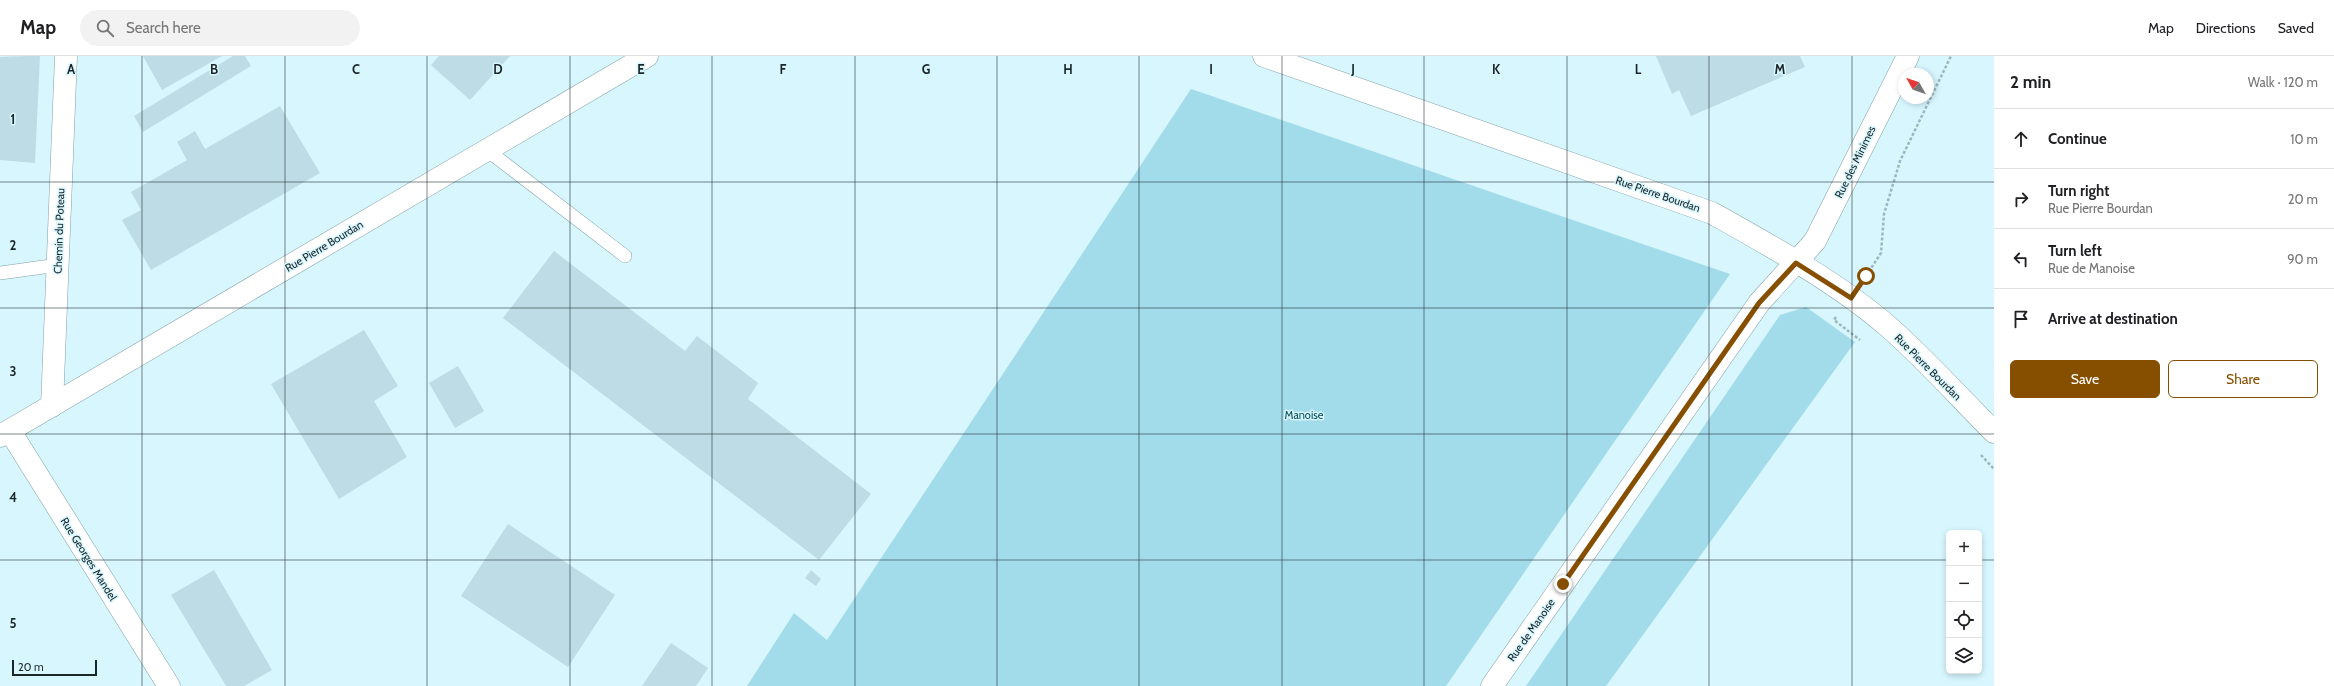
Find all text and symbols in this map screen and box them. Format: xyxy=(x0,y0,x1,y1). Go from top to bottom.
search box xyxy=(80,10,360,46)
text: Map xyxy=(20,16,56,39)
icon: search xyxy=(94,17,116,39)
text: Search here xyxy=(126,19,201,37)
text: Map xyxy=(2148,19,2174,37)
text: Directions xyxy=(2196,19,2256,37)
text: Saved xyxy=(2278,19,2314,37)
text: A xyxy=(67,61,76,77)
text: B xyxy=(210,61,218,77)
text: C xyxy=(352,61,360,77)
text: D xyxy=(493,61,503,77)
text: E xyxy=(637,61,645,77)
text: F xyxy=(780,61,787,77)
text: G xyxy=(922,61,931,77)
text: H xyxy=(1063,61,1073,77)
text: I xyxy=(1209,61,1213,77)
text: J xyxy=(1350,61,1355,77)
text: K xyxy=(1492,61,1501,77)
text: L xyxy=(1635,61,1642,77)
text: M xyxy=(1775,61,1786,77)
north arrow xyxy=(1898,68,1934,104)
text: 2 min xyxy=(2010,72,2051,92)
text: Walk · 120 m xyxy=(2248,74,2318,90)
text: 1 xyxy=(11,111,15,127)
street label: Rue des Minimes xyxy=(1831,123,1879,200)
icon: ahead xyxy=(2010,128,2032,150)
text: Continue xyxy=(2048,130,2107,148)
text: 10 m xyxy=(2290,131,2318,147)
street label: Rue Pierre Bourdan xyxy=(1614,173,1702,215)
text: Turn right xyxy=(2048,182,2109,200)
street label: Chemin du Poteau xyxy=(51,188,68,274)
icon: right xyxy=(2010,188,2032,210)
text: 20 m xyxy=(2288,191,2318,207)
text: Rue Pierre Bourdan xyxy=(2048,200,2153,216)
street label: Rue Pierre Bourdan xyxy=(282,217,366,275)
text: 2 xyxy=(10,237,17,253)
text: Turn left xyxy=(2048,242,2102,260)
icon: left xyxy=(2010,248,2032,270)
text: 90 m xyxy=(2287,251,2318,267)
text: Rue de Manoise xyxy=(2048,260,2135,276)
route start xyxy=(1857,267,1875,285)
icon: arrive xyxy=(2010,308,2032,330)
text: Arrive at destination xyxy=(2048,310,2178,328)
street label: Rue Pierre Bourdan xyxy=(1892,331,1964,403)
button: Save xyxy=(2010,360,2160,398)
button: Share xyxy=(2168,360,2318,398)
text: 3 xyxy=(9,363,17,379)
park label: Manoise xyxy=(1285,408,1324,422)
text: 4 xyxy=(9,489,17,505)
street label: Rue Georges Mandel xyxy=(58,515,120,604)
map controls xyxy=(1946,530,1982,674)
button: + xyxy=(1946,530,1982,566)
button: − xyxy=(1946,566,1982,602)
route end xyxy=(1554,575,1572,593)
street label: Rue de Manoise xyxy=(1504,596,1558,664)
button: locate xyxy=(1946,602,1982,638)
text: 5 xyxy=(10,615,17,631)
button: layers xyxy=(1946,638,1982,674)
scale bar xyxy=(12,658,97,677)
text: 20 m xyxy=(18,660,44,674)

